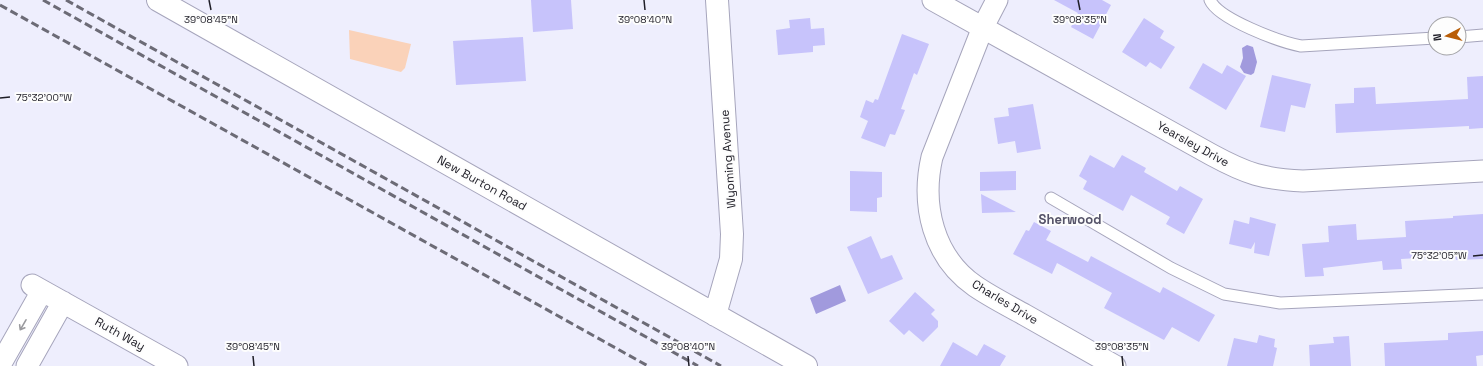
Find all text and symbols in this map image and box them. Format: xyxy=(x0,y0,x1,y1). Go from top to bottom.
text: 39°08'45"N xyxy=(184,13,238,26)
text: 39°08'40"N xyxy=(618,13,672,26)
text: 39°08'35"N xyxy=(1053,13,1107,26)
north arrow xyxy=(1427,16,1467,56)
text: N xyxy=(1430,33,1444,42)
text: 75°32'00"W xyxy=(16,91,72,104)
street label: Wyoming Avenue xyxy=(717,109,739,209)
street label: Yearsley Drive xyxy=(1154,118,1232,170)
street label: New Burton Road xyxy=(434,152,530,214)
district label: Sherwood xyxy=(1039,211,1101,228)
text: 75°32'05"W xyxy=(1411,249,1467,262)
street label: Charles Drive xyxy=(969,276,1041,328)
street label: Ruth Way xyxy=(92,314,148,354)
one-way arrow xyxy=(19,318,27,330)
text: 39°08'45"N xyxy=(226,340,280,353)
text: 39°08'40"N xyxy=(661,340,715,353)
text: 39°08'35"N xyxy=(1095,340,1149,353)

